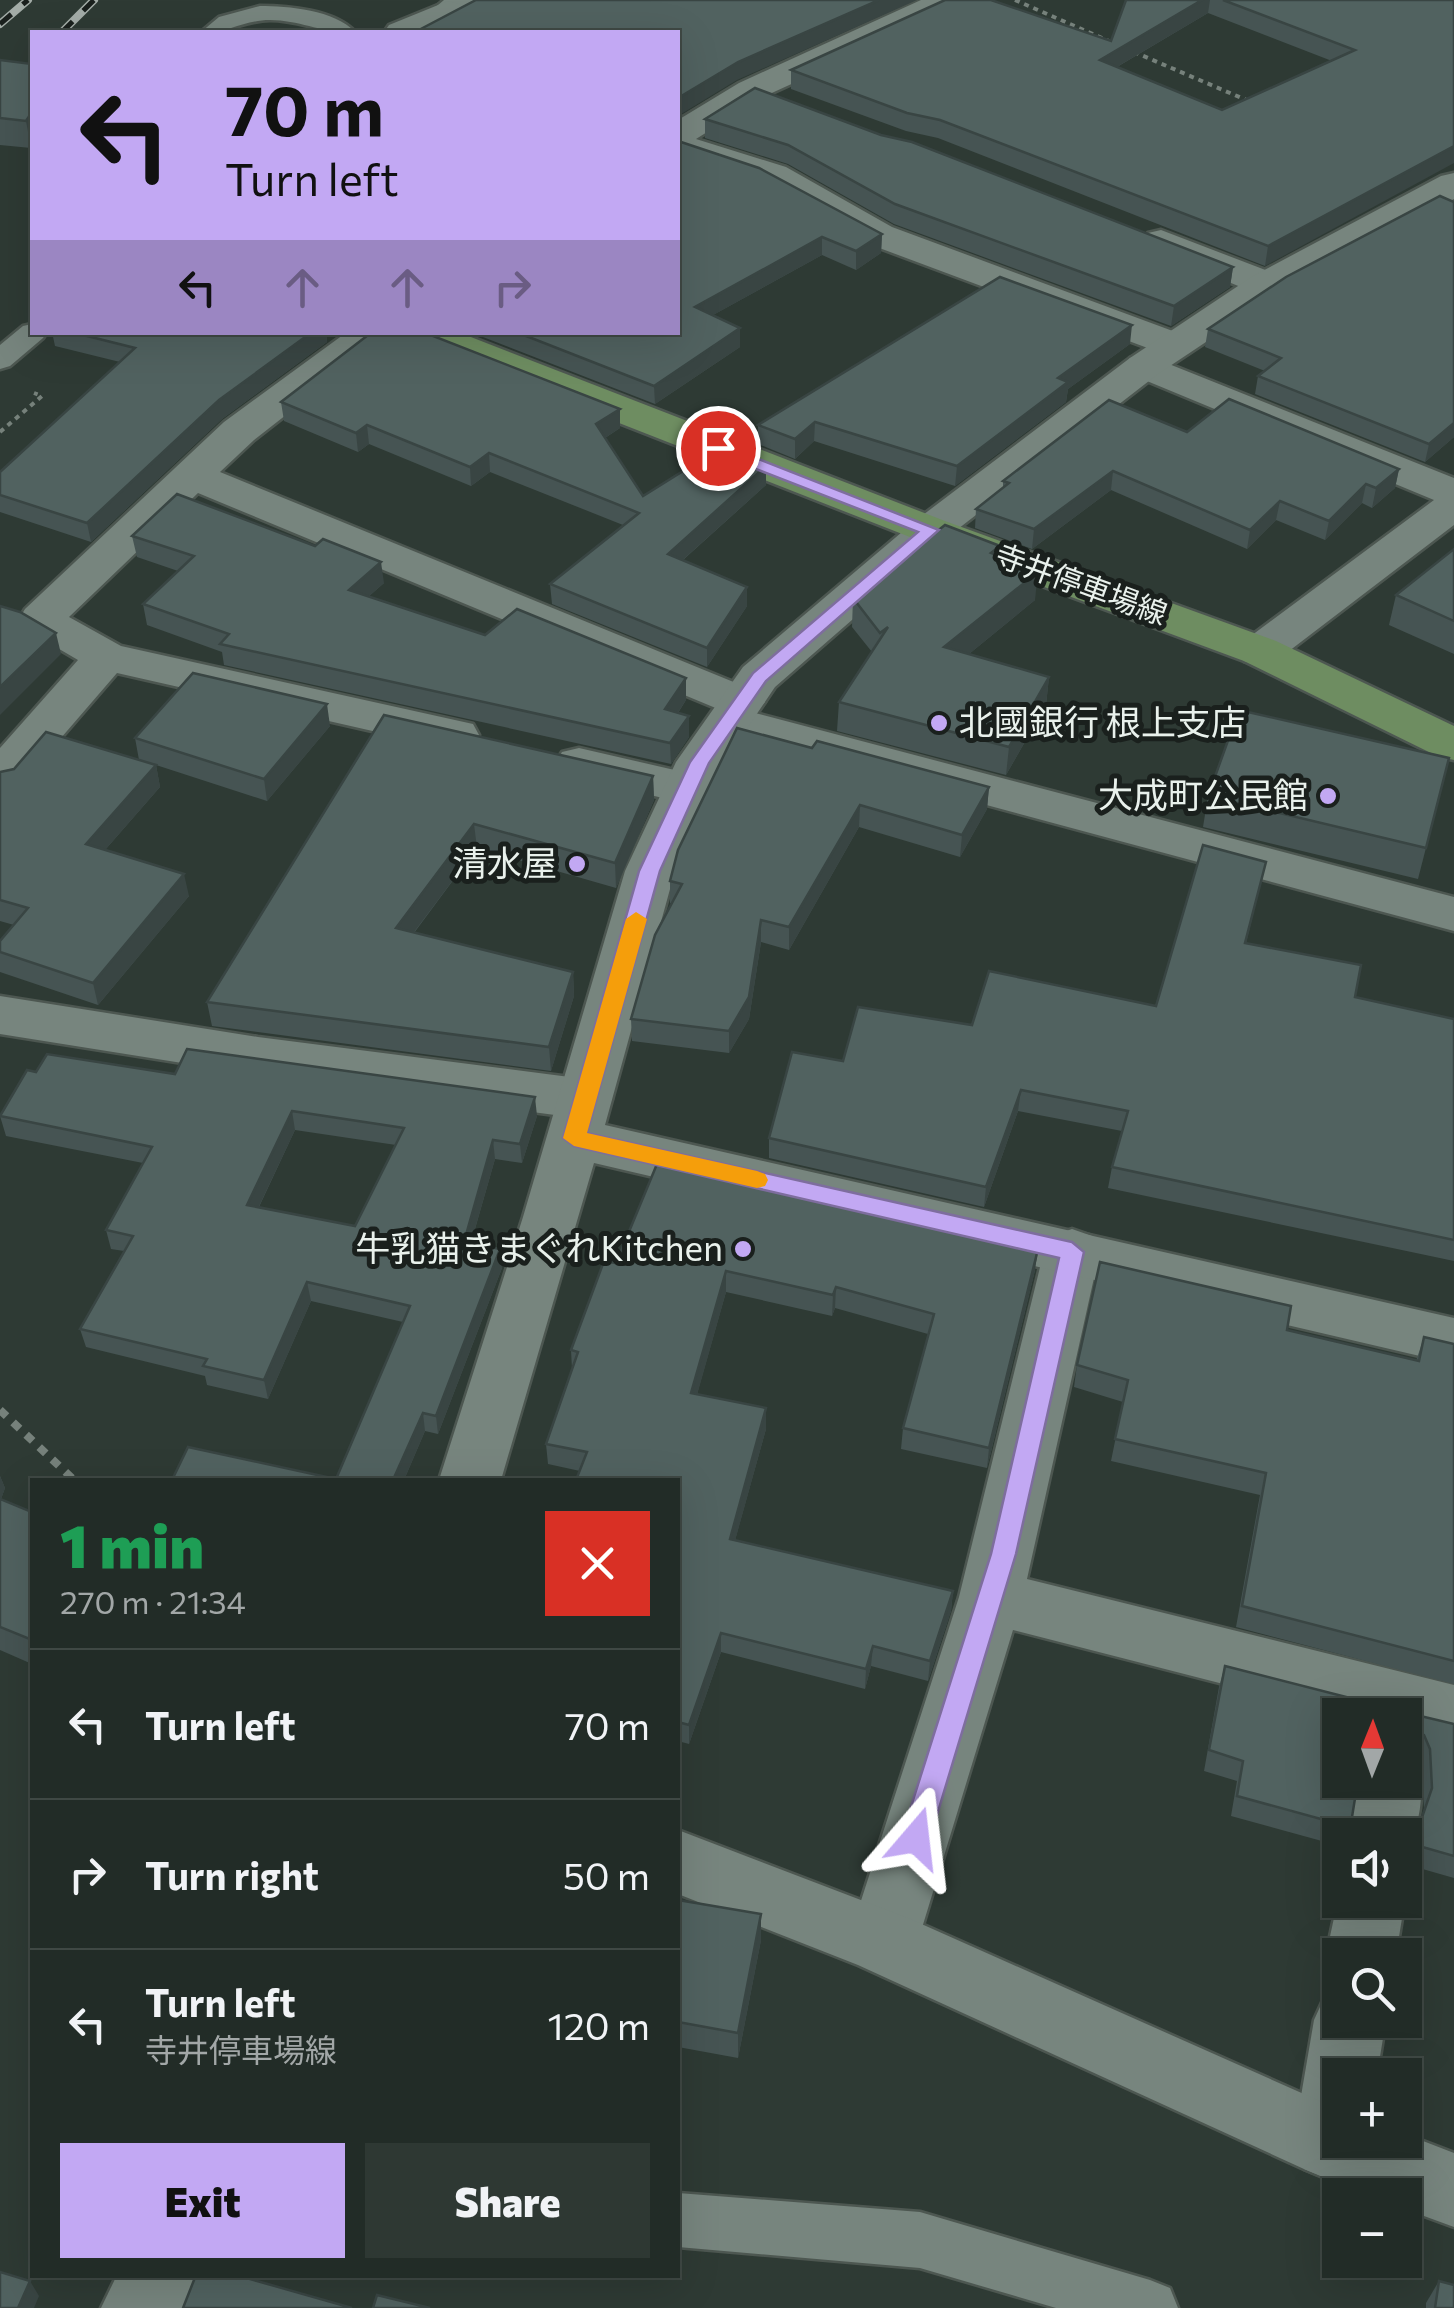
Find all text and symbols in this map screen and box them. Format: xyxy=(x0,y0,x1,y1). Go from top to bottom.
text: 70 m xyxy=(225,65,384,150)
icon: left xyxy=(60,70,190,200)
text: Turn left xyxy=(225,150,399,205)
icon: left xyxy=(170,260,225,315)
icon: ahead xyxy=(275,260,330,315)
icon: ahead xyxy=(380,260,435,315)
icon: right xyxy=(485,260,540,315)
pin xyxy=(676,406,761,491)
icon: arrive xyxy=(691,421,746,476)
street label: 寺井停車場線 xyxy=(991,534,1173,631)
place label: 北國銀行 根上支店 xyxy=(959,699,1246,742)
marker: 北國銀行 根上支店 xyxy=(928,712,950,734)
place label: 大成町公民館 xyxy=(1098,772,1308,815)
marker: 大成町公民館 xyxy=(1317,785,1339,807)
place label: 清水屋 xyxy=(452,840,557,883)
marker: 清水屋 xyxy=(566,853,588,875)
place label: 牛乳猫きまぐれKitchen xyxy=(356,1225,723,1268)
marker: 牛乳猫きまぐれKitchen xyxy=(732,1238,754,1260)
text: 1 min xyxy=(60,1507,204,1580)
button: close xyxy=(545,1511,650,1616)
text: 270 m · 21:34 xyxy=(60,1581,246,1621)
icon: left xyxy=(60,1697,115,1752)
north arrow xyxy=(1322,1698,1422,1798)
map controls xyxy=(1322,1698,1422,2278)
text: Turn left xyxy=(145,1701,296,1748)
text: 70 m xyxy=(565,1701,650,1748)
position arrow xyxy=(864,1786,968,1890)
button: sound xyxy=(1322,1818,1422,1918)
icon: right xyxy=(60,1847,115,1902)
text: Turn right xyxy=(145,1851,319,1898)
text: 50 m xyxy=(563,1851,650,1898)
button: search xyxy=(1322,1938,1422,2038)
text: Turn left xyxy=(145,1978,296,2025)
icon: left xyxy=(60,1997,115,2052)
text: 120 m xyxy=(548,2001,650,2048)
text: 寺井停車場線 xyxy=(145,2029,337,2069)
button: + xyxy=(1322,2058,1422,2158)
button: Exit xyxy=(60,2143,345,2258)
button: Share xyxy=(365,2143,650,2258)
button: − xyxy=(1322,2178,1422,2278)

